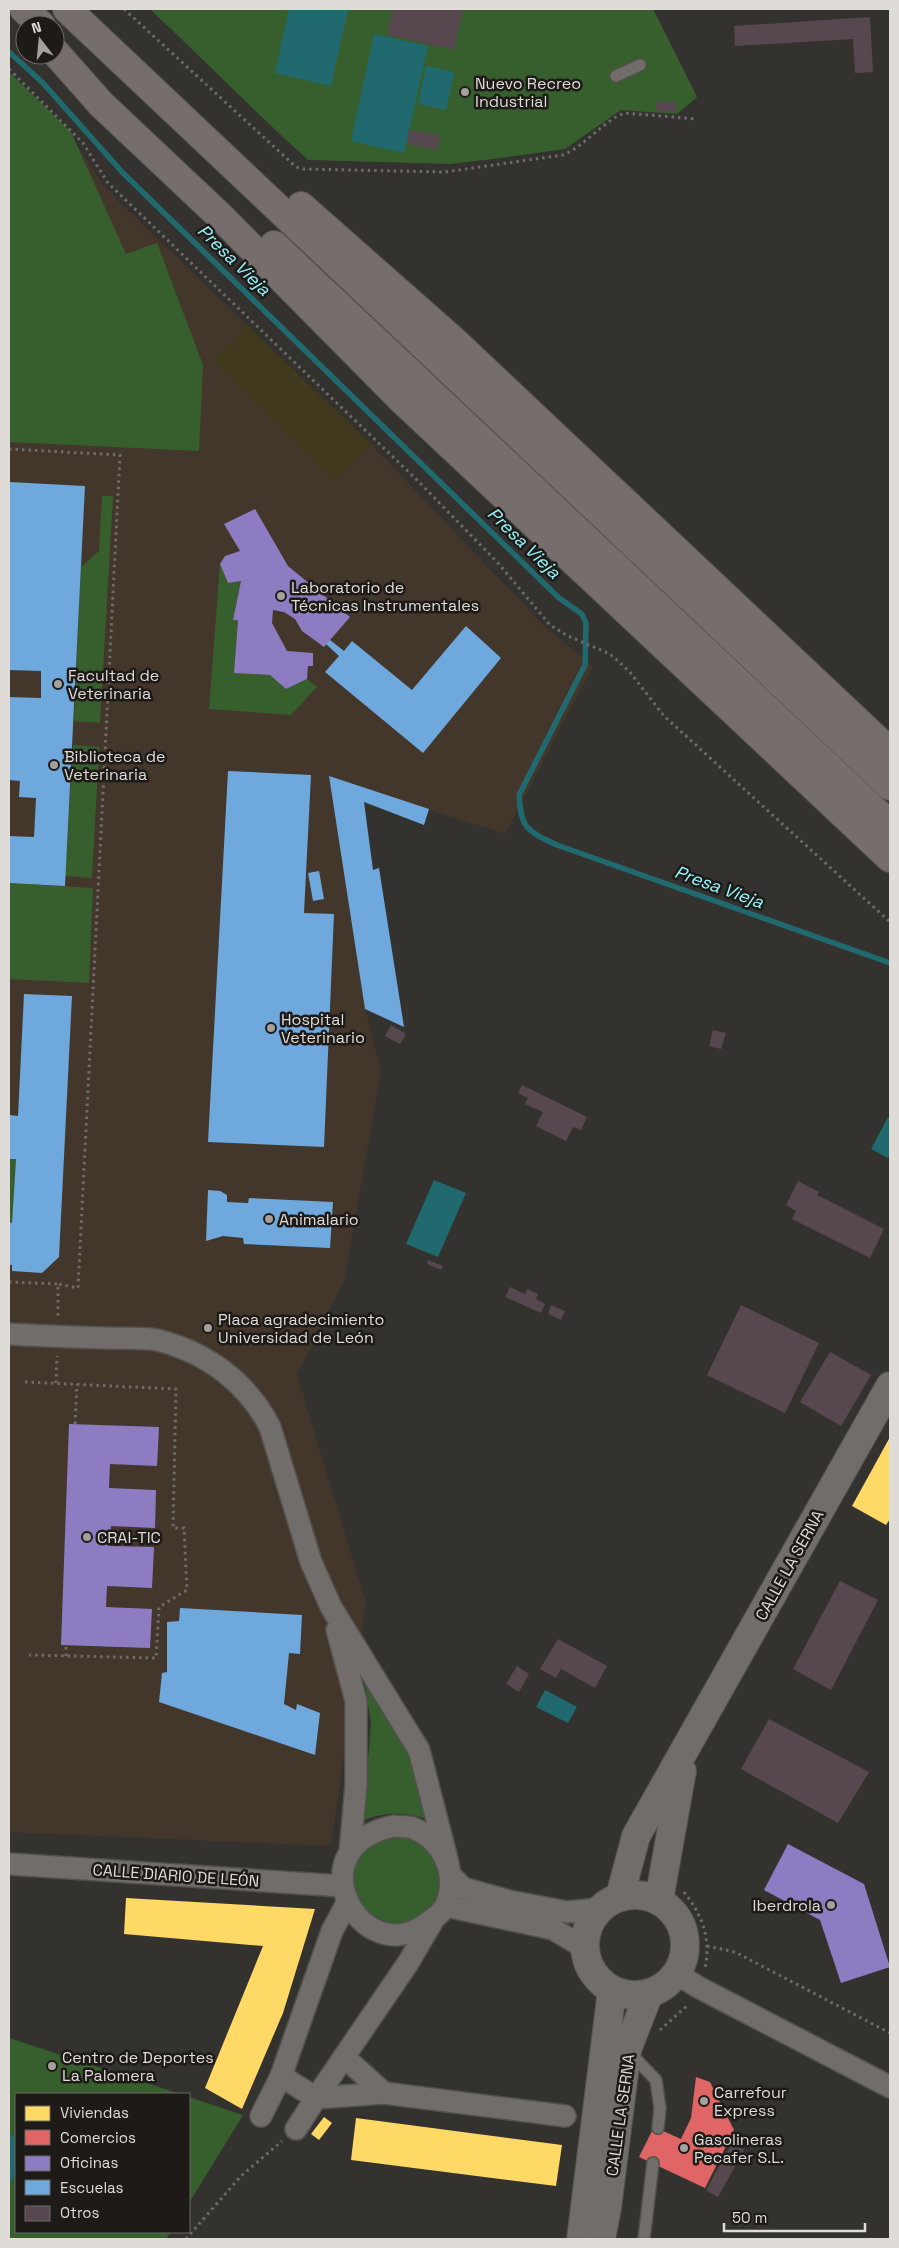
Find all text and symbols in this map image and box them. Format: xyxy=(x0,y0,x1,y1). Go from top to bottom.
north arrow xyxy=(15,15,65,65)
text: N xyxy=(29,18,43,37)
place label: Nuevo Recreo Industrial xyxy=(475,73,581,112)
marker: Nuevo Recreo Industrial xyxy=(459,86,471,98)
water label: Presa Vieja xyxy=(193,219,276,301)
water label: Presa Vieja xyxy=(483,502,566,584)
place label: Laboratorio de Técnicas Instrumentales xyxy=(291,577,479,616)
marker: Laboratorio de Técnicas Instrumentales xyxy=(275,590,287,602)
place label: Facultad de Veterinaria xyxy=(68,665,159,704)
marker: Facultad de Veterinaria xyxy=(52,678,64,690)
place label: Biblioteca de Veterinaria xyxy=(64,746,165,785)
marker: Biblioteca de Veterinaria xyxy=(48,759,60,771)
water label: Presa Vieja xyxy=(671,860,767,913)
place label: Hospital Veterinario xyxy=(281,1009,365,1048)
marker: Hospital Veterinario xyxy=(265,1022,277,1034)
place label: Animalario xyxy=(279,1209,359,1230)
marker: Animalario xyxy=(263,1213,275,1225)
place label: Placa agradecimiento Universidad de León xyxy=(218,1309,384,1348)
marker: Placa agradecimiento Universidad de León xyxy=(202,1322,214,1334)
street label: CALLE LA SERNA xyxy=(750,1506,828,1624)
place label: CRAI-TIC xyxy=(97,1527,161,1548)
marker: CRAI-TIC xyxy=(81,1531,93,1543)
street label: CALLE DIARIO DE LEÓN xyxy=(92,1859,260,1892)
place label: Iberdrola xyxy=(753,1895,821,1916)
marker: Iberdrola xyxy=(825,1899,837,1911)
place label: Centro de Deportes La Palomera xyxy=(62,2047,214,2086)
street label: CALLE LA SERNA xyxy=(602,2053,639,2178)
marker: Centro de Deportes La Palomera xyxy=(46,2060,58,2072)
place label: Carrefour Express xyxy=(714,2082,787,2121)
legend xyxy=(15,2093,190,2233)
marker: Carrefour Express xyxy=(698,2095,710,2107)
text: Viviendas xyxy=(60,2103,129,2122)
text: Comercios xyxy=(60,2128,136,2147)
place label: Gasolineras Pecafer S.L. xyxy=(694,2129,784,2168)
marker: Gasolineras Pecafer S.L. xyxy=(678,2142,690,2154)
text: Oficinas xyxy=(60,2153,118,2172)
text: Escuelas xyxy=(60,2178,124,2197)
scale bar xyxy=(724,2200,865,2232)
text: Otros xyxy=(60,2203,100,2222)
text: 50 m xyxy=(732,2208,767,2227)

